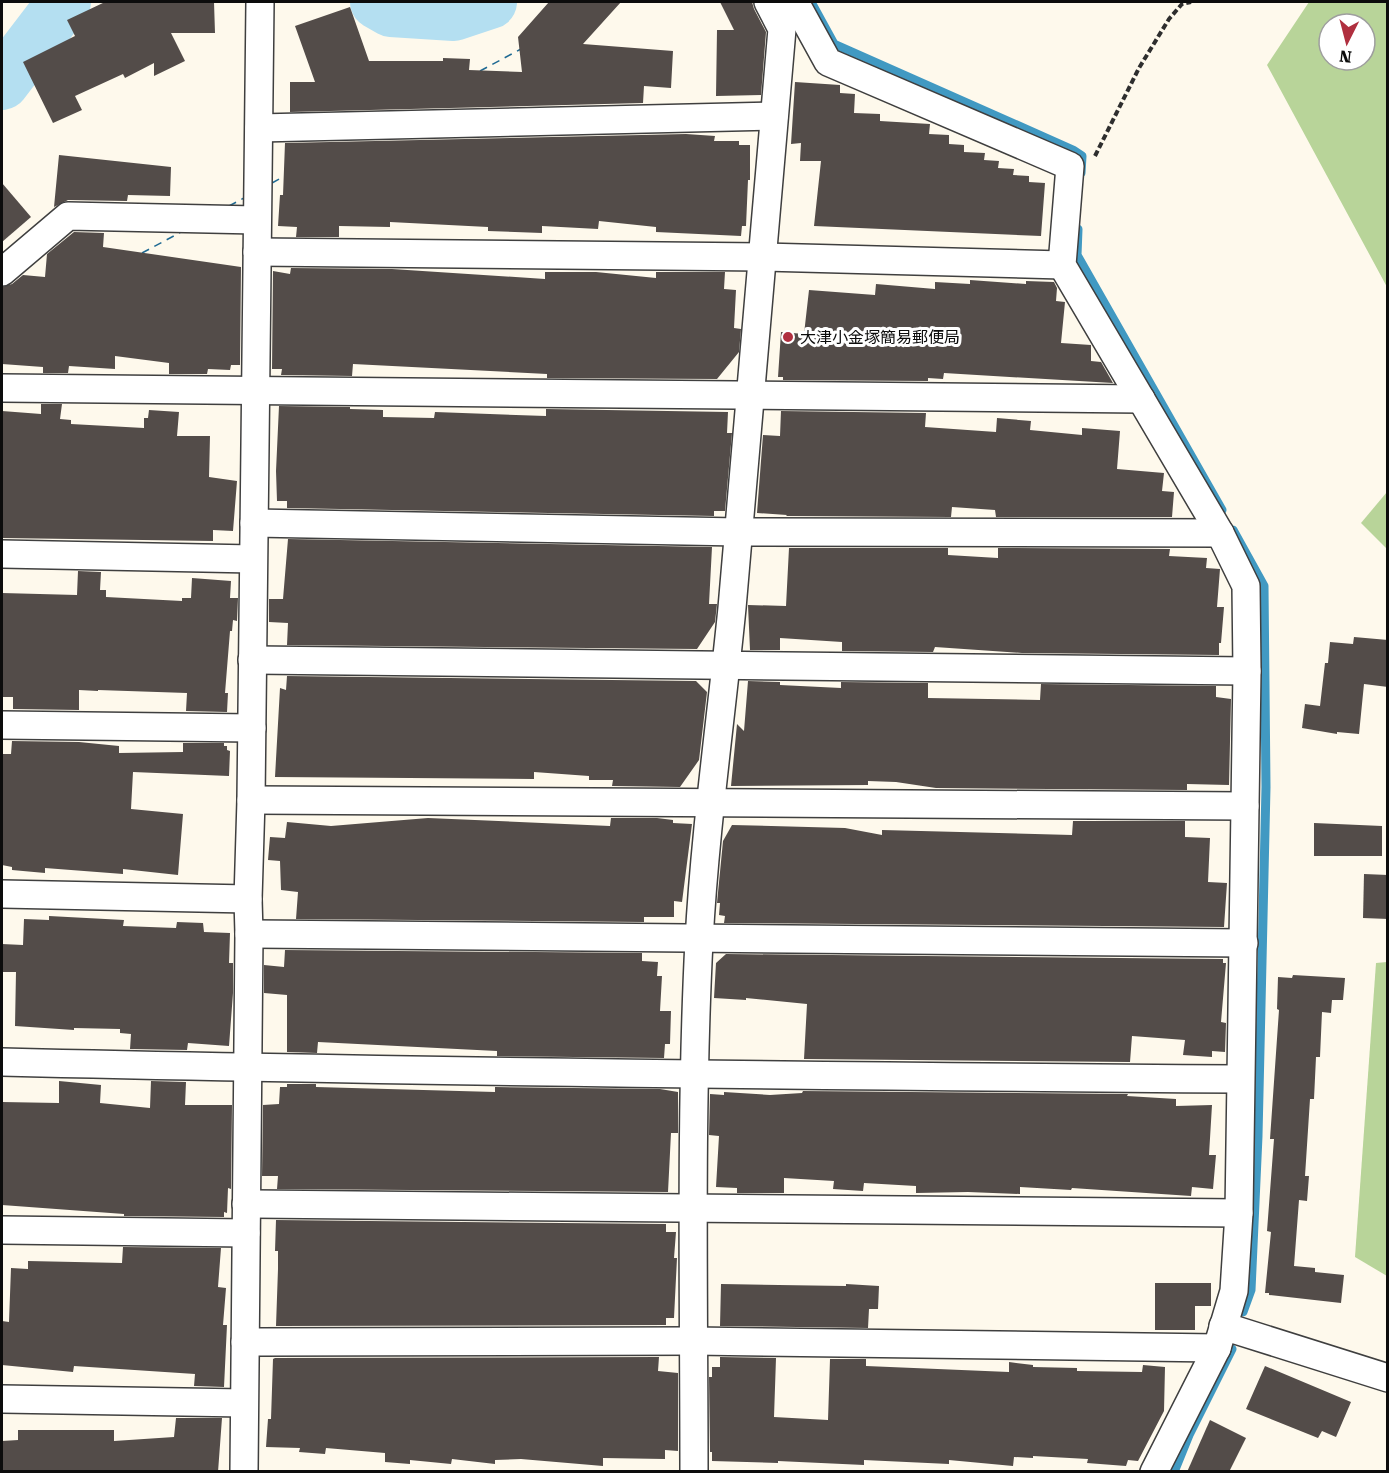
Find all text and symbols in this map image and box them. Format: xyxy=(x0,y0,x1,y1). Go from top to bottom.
north arrow xyxy=(1317,12,1377,72)
text: N xyxy=(1338,46,1353,67)
place label: 大津小金塚簡易郵便局 xyxy=(800,328,960,347)
marker: 大津小金塚簡易郵便局 xyxy=(781,330,795,344)

